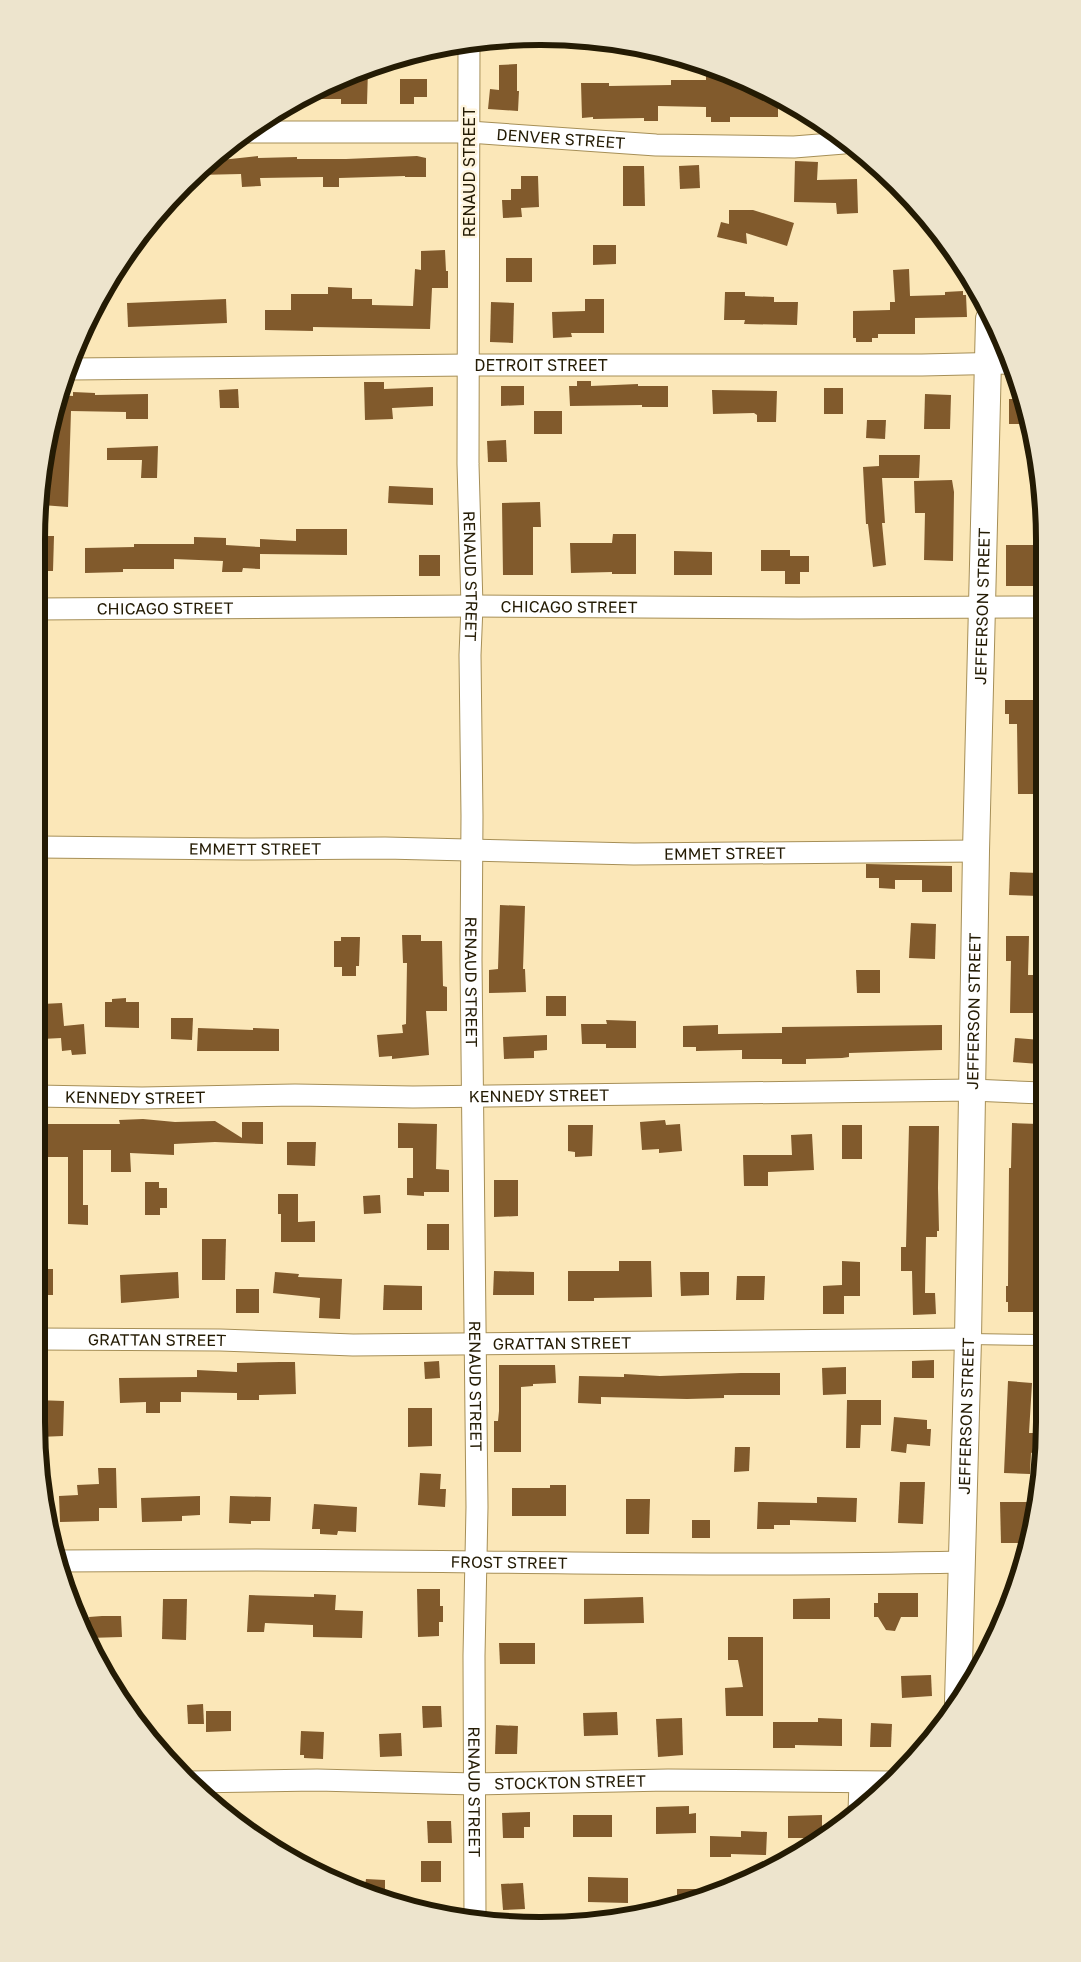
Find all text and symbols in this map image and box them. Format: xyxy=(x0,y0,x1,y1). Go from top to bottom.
street label: RENAUD STREET xyxy=(459,107,479,237)
street label: DENVER STREET xyxy=(496,124,626,153)
street label: DETROIT STREET xyxy=(474,355,608,375)
street label: RENAUD STREET xyxy=(459,510,482,642)
street label: JEFFERSON STREET xyxy=(970,527,994,685)
street label: CHICAGO STREET xyxy=(501,596,637,617)
street label: CHICAGO STREET xyxy=(97,598,234,619)
street label: EMMETT STREET xyxy=(189,838,321,859)
street label: EMMET STREET xyxy=(664,843,786,864)
street label: RENAUD STREET xyxy=(461,917,482,1047)
street label: JEFFERSON STREET xyxy=(962,932,985,1090)
street label: KENNEDY STREET xyxy=(469,1085,609,1106)
street label: KENNEDY STREET xyxy=(65,1087,205,1108)
street label: RENAUD STREET xyxy=(465,1321,486,1451)
street label: GRATTAN STREET xyxy=(88,1329,227,1350)
street label: GRATTAN STREET xyxy=(493,1332,631,1354)
street label: JEFFERSON STREET xyxy=(954,1337,978,1495)
street label: FROST STREET xyxy=(450,1552,568,1573)
street label: RENAUD STREET xyxy=(464,1727,485,1857)
street label: STOCKTON STREET xyxy=(494,1770,646,1794)

